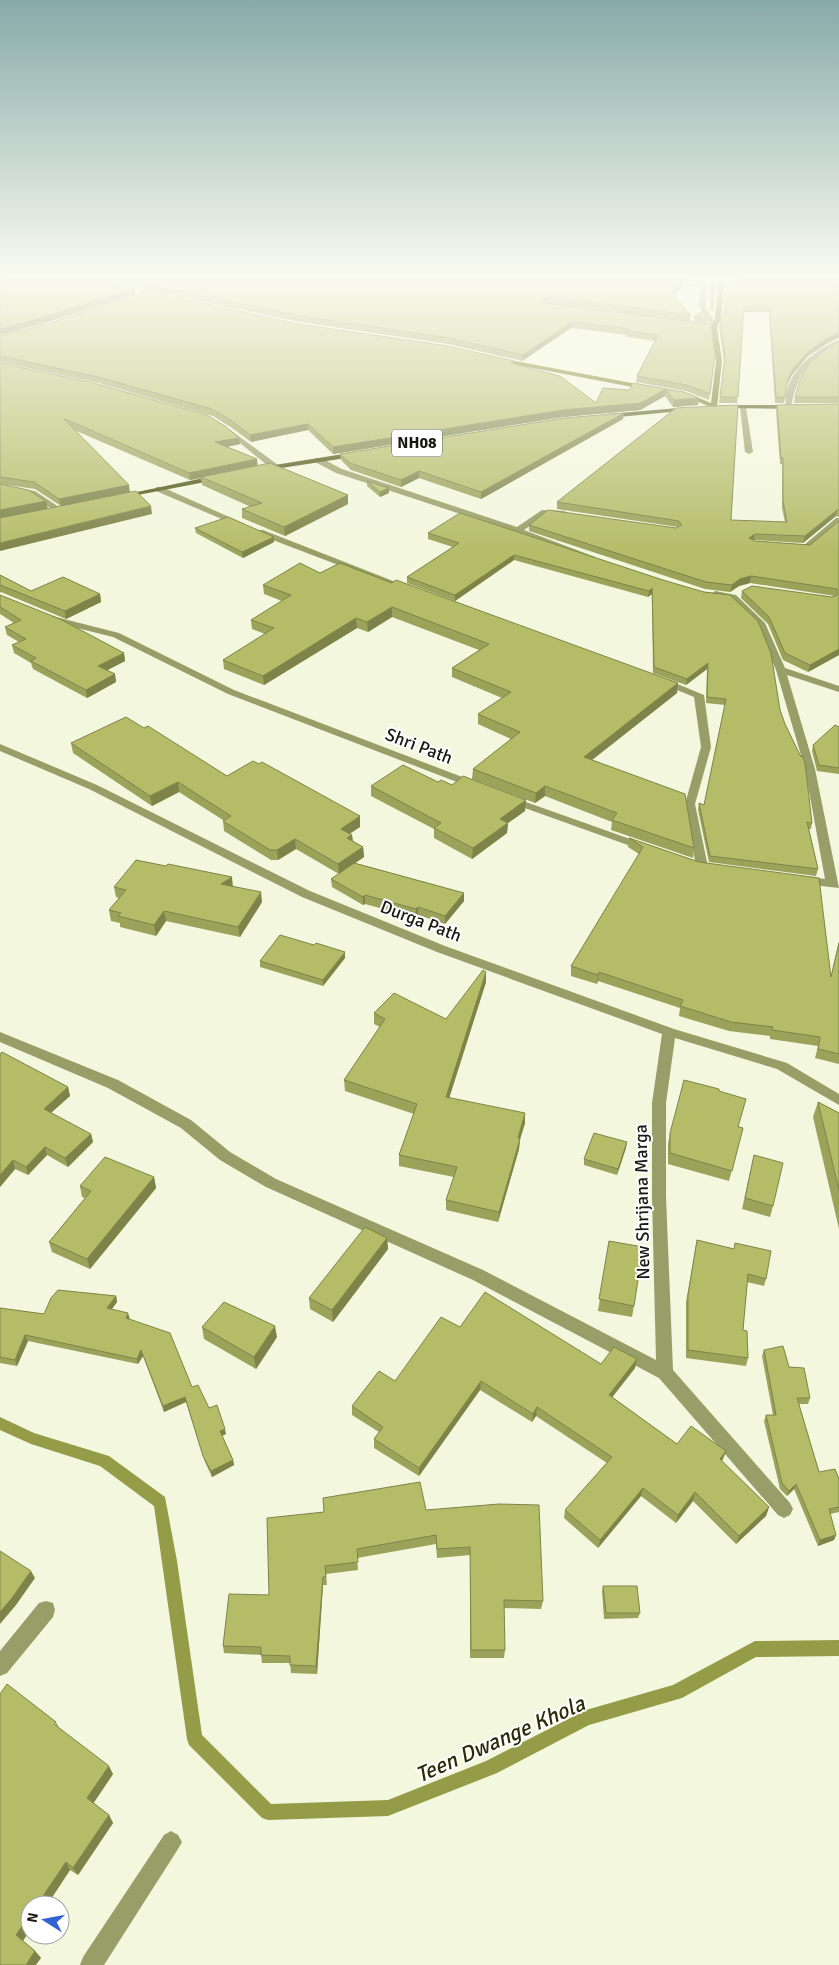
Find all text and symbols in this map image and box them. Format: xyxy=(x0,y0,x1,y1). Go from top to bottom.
road number: NH08 xyxy=(392,429,442,456)
street label: Shri Path xyxy=(382,723,456,769)
street label: Durga Path xyxy=(377,895,465,947)
street label: New Shrijana Marga xyxy=(630,1124,654,1280)
water label: Teen Dwange Khola xyxy=(411,1689,590,1788)
north arrow xyxy=(20,1895,70,1945)
text: N xyxy=(23,1911,42,1924)

